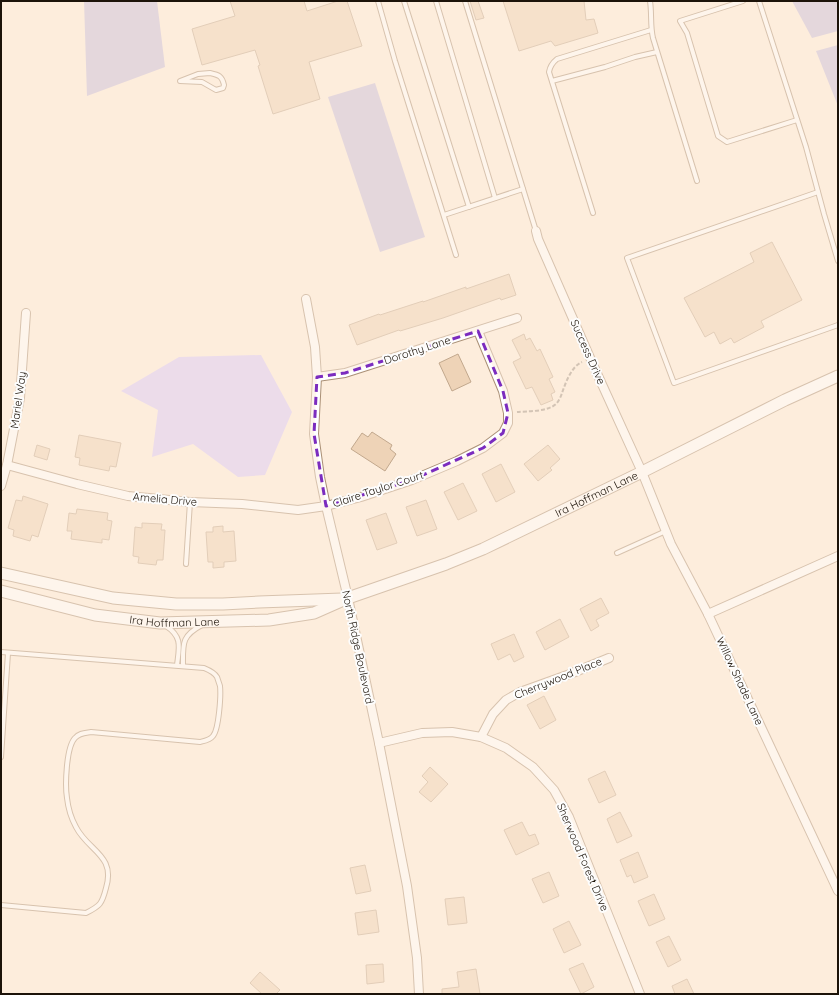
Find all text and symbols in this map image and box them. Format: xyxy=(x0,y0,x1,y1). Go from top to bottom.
street label: Success Drive xyxy=(567,317,609,387)
street label: Dorothy Lane xyxy=(382,333,452,367)
street label: Mariel Way xyxy=(7,371,29,429)
street label: Claire Taylor Court xyxy=(331,468,425,510)
street label: Ira Hoffman Lane xyxy=(553,468,640,520)
street label: Amelia Drive xyxy=(132,489,198,509)
street label: North Ridge Boulevard xyxy=(339,589,377,705)
street label: Ira Hoffman Lane xyxy=(129,612,220,630)
street label: Willow Shade Lane xyxy=(713,635,767,727)
street label: Cherrywood Place xyxy=(512,654,604,702)
street label: Sherwood Forest Drive xyxy=(554,801,612,913)

